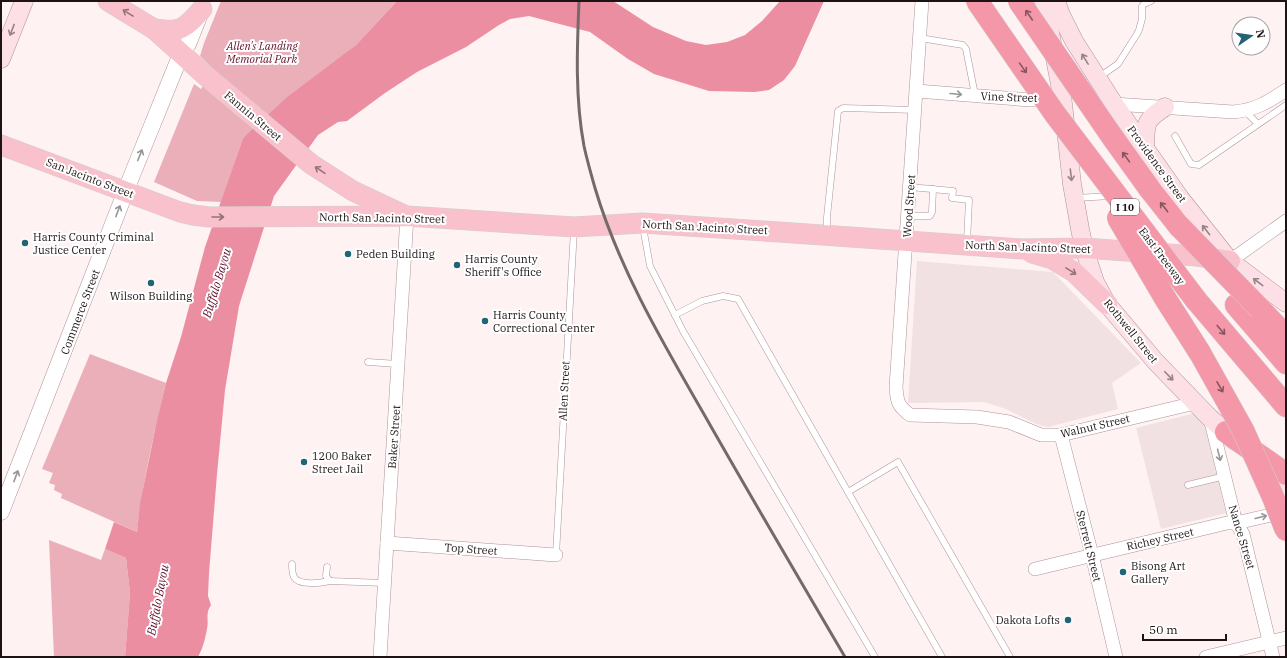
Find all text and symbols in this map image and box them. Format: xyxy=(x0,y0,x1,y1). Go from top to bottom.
one-way arrow xyxy=(122,9,134,17)
one-way arrow xyxy=(1025,10,1033,21)
north arrow xyxy=(1231,16,1271,56)
one-way arrow xyxy=(8,24,16,36)
text: N xyxy=(1253,28,1269,40)
park label: Allen's Landing Memorial Park xyxy=(225,39,298,66)
one-way arrow xyxy=(1081,53,1089,65)
one-way arrow xyxy=(1019,62,1027,73)
street label: Fannin Street xyxy=(222,88,285,144)
street label: Vine Street xyxy=(980,89,1038,105)
one-way arrow xyxy=(949,90,962,97)
street label: Providence Street xyxy=(1124,123,1190,205)
one-way arrow xyxy=(136,150,144,162)
one-way arrow xyxy=(1122,151,1131,162)
street label: San Jacinto Street xyxy=(44,155,136,201)
one-way arrow xyxy=(315,166,326,174)
one-way arrow xyxy=(1067,169,1075,182)
street label: Wood Street xyxy=(900,174,918,238)
road number: I 10 xyxy=(1111,199,1139,215)
one-way arrow xyxy=(1160,202,1168,213)
one-way arrow xyxy=(115,206,123,218)
street label: North San Jacinto Street xyxy=(319,210,445,226)
one-way arrow xyxy=(211,213,224,221)
street label: North San Jacinto Street xyxy=(642,217,768,237)
one-way arrow xyxy=(1201,224,1210,235)
street label: East Freeway xyxy=(1136,225,1188,288)
place label: Harris County Criminal Justice Center xyxy=(33,230,154,257)
marker: Harris County Criminal Justice Center xyxy=(20,238,30,248)
street label: North San Jacinto Street xyxy=(965,238,1091,256)
water label: Buffalo Bayou xyxy=(199,246,234,320)
place label: Peden Building xyxy=(356,247,435,261)
marker: Peden Building xyxy=(343,249,353,259)
place label: Harris County Sheriff's Office xyxy=(465,252,542,279)
marker: Harris County Sheriff's Office xyxy=(452,260,462,270)
street label: Commerce Street xyxy=(57,267,103,356)
one-way arrow xyxy=(1065,267,1077,275)
marker: Wilson Building xyxy=(146,278,156,288)
one-way arrow xyxy=(1253,278,1264,286)
place label: Wilson Building xyxy=(110,289,192,303)
street label: Rothwell Street xyxy=(1101,296,1161,366)
place label: Harris County Correctional Center xyxy=(493,308,595,335)
marker: Harris County Correctional Center xyxy=(480,316,490,326)
one-way arrow xyxy=(1216,324,1225,335)
street label: Allen Street xyxy=(555,360,573,422)
one-way arrow xyxy=(1164,370,1173,380)
one-way arrow xyxy=(1216,381,1224,393)
street label: Baker Street xyxy=(385,405,403,469)
street label: Walnut Street xyxy=(1059,411,1131,441)
place label: 1200 Baker Street Jail xyxy=(312,449,371,476)
one-way arrow xyxy=(1216,449,1224,462)
marker: 1200 Baker Street Jail xyxy=(299,457,309,467)
one-way arrow xyxy=(12,470,20,482)
street label: Nance Street xyxy=(1226,503,1258,571)
street label: Sterrett Street xyxy=(1073,509,1105,583)
one-way arrow xyxy=(1254,513,1267,521)
street label: Richey Street xyxy=(1125,524,1195,554)
street label: Top Street xyxy=(444,540,498,558)
place label: Bisong Art Gallery xyxy=(1131,559,1186,586)
water label: Buffalo Bayou xyxy=(143,563,172,637)
marker: Bisong Art Gallery xyxy=(1118,567,1128,577)
place label: Dakota Lofts xyxy=(996,613,1060,627)
marker: Dakota Lofts xyxy=(1063,615,1073,625)
scale bar xyxy=(1143,616,1226,642)
text: 50 m xyxy=(1149,622,1178,637)

